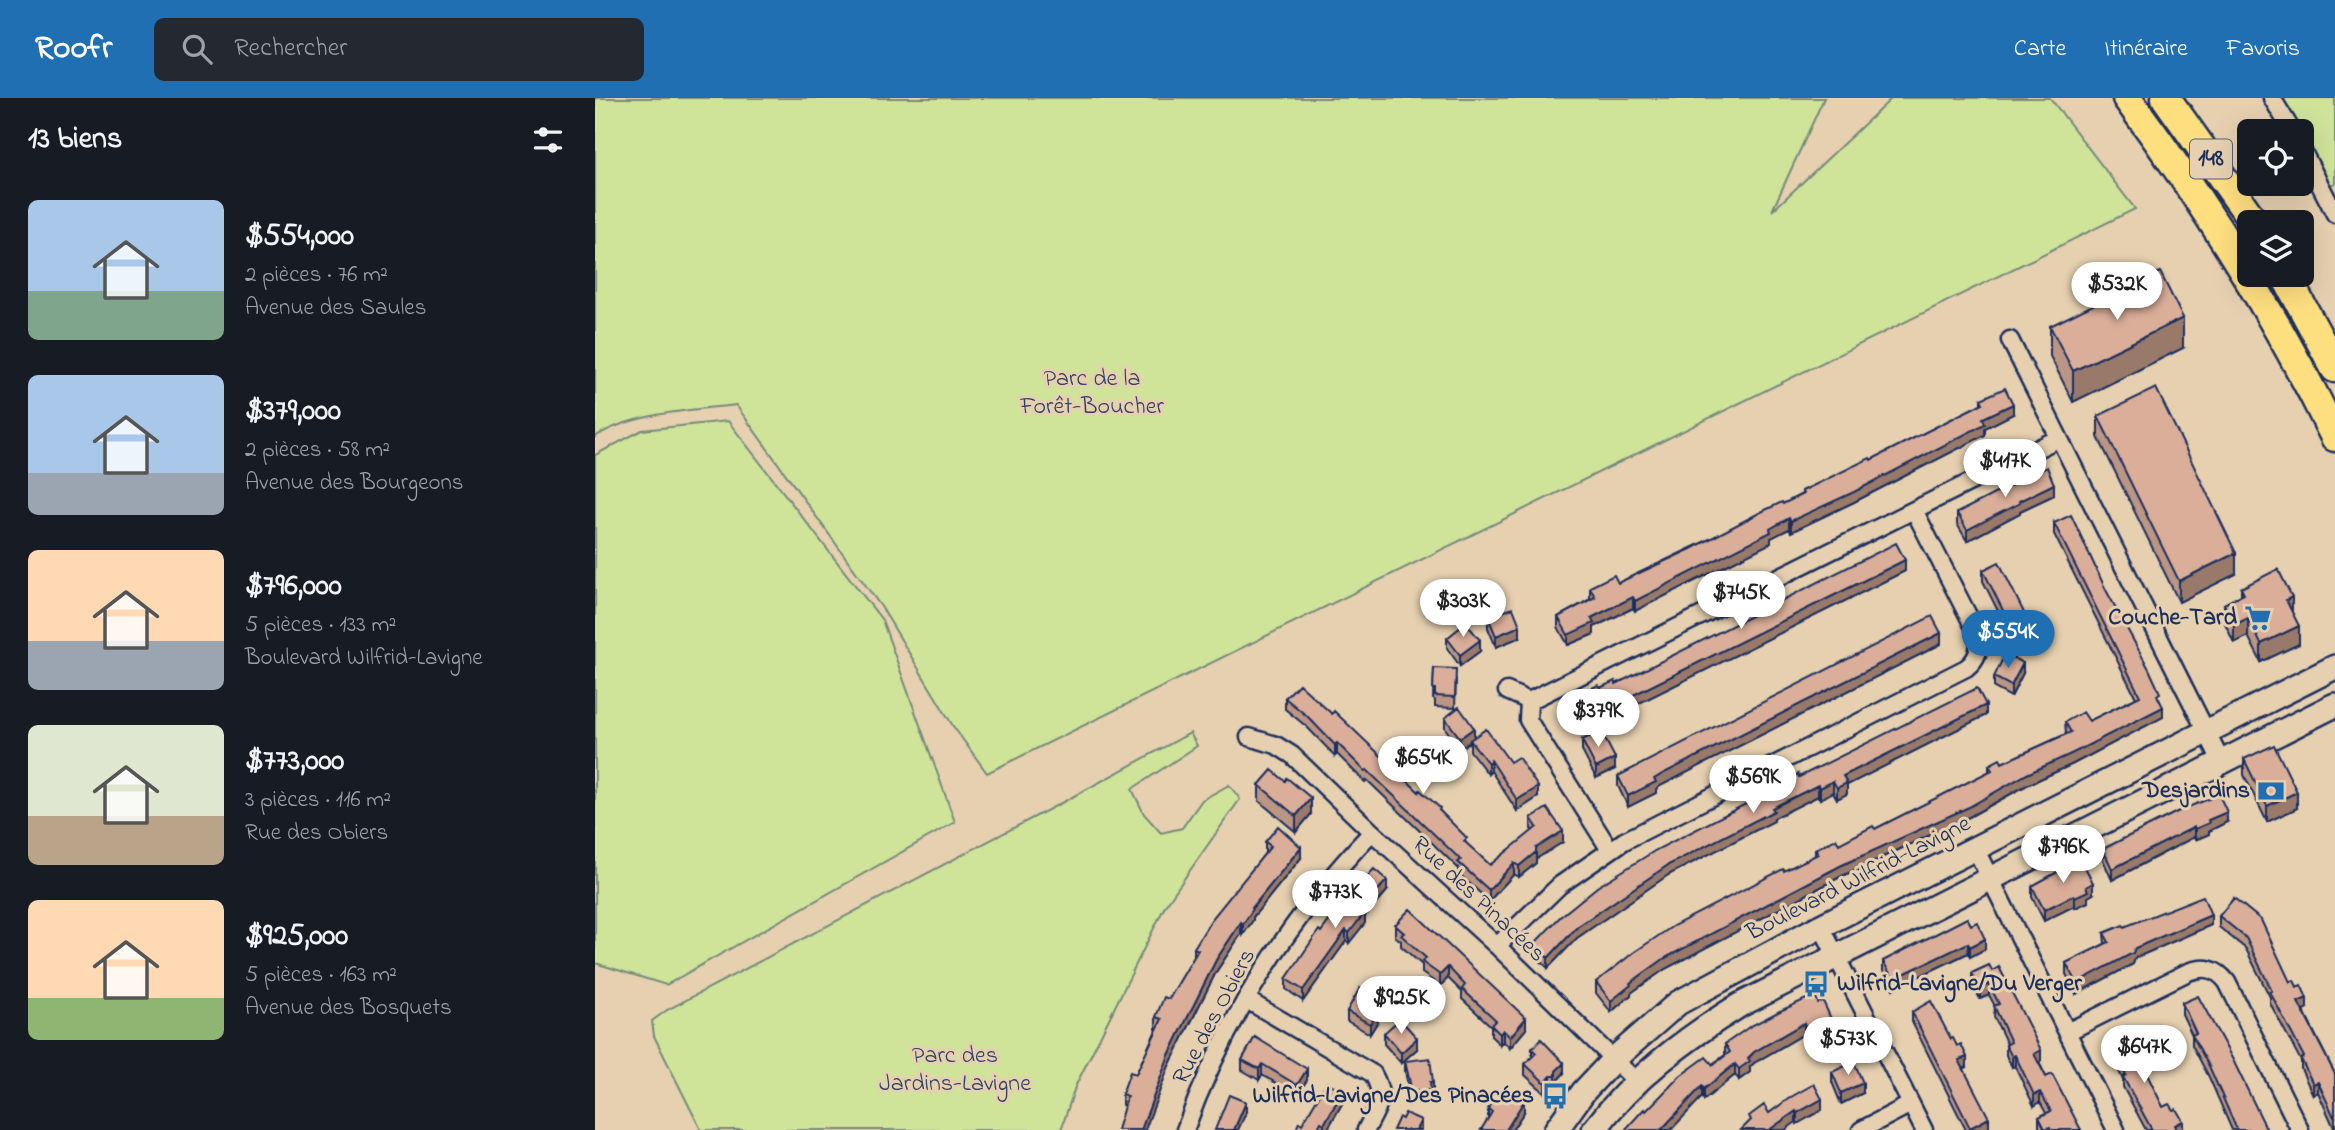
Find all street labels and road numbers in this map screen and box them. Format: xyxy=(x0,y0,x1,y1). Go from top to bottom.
road number: 148 xyxy=(2190,139,2232,178)
street label: Boulevard Wilfrid-Lavigne xyxy=(1740,807,1978,951)
street label: Rue des Pinacées xyxy=(1403,829,1553,971)
street label: Rue des Obiers xyxy=(1164,943,1266,1091)

